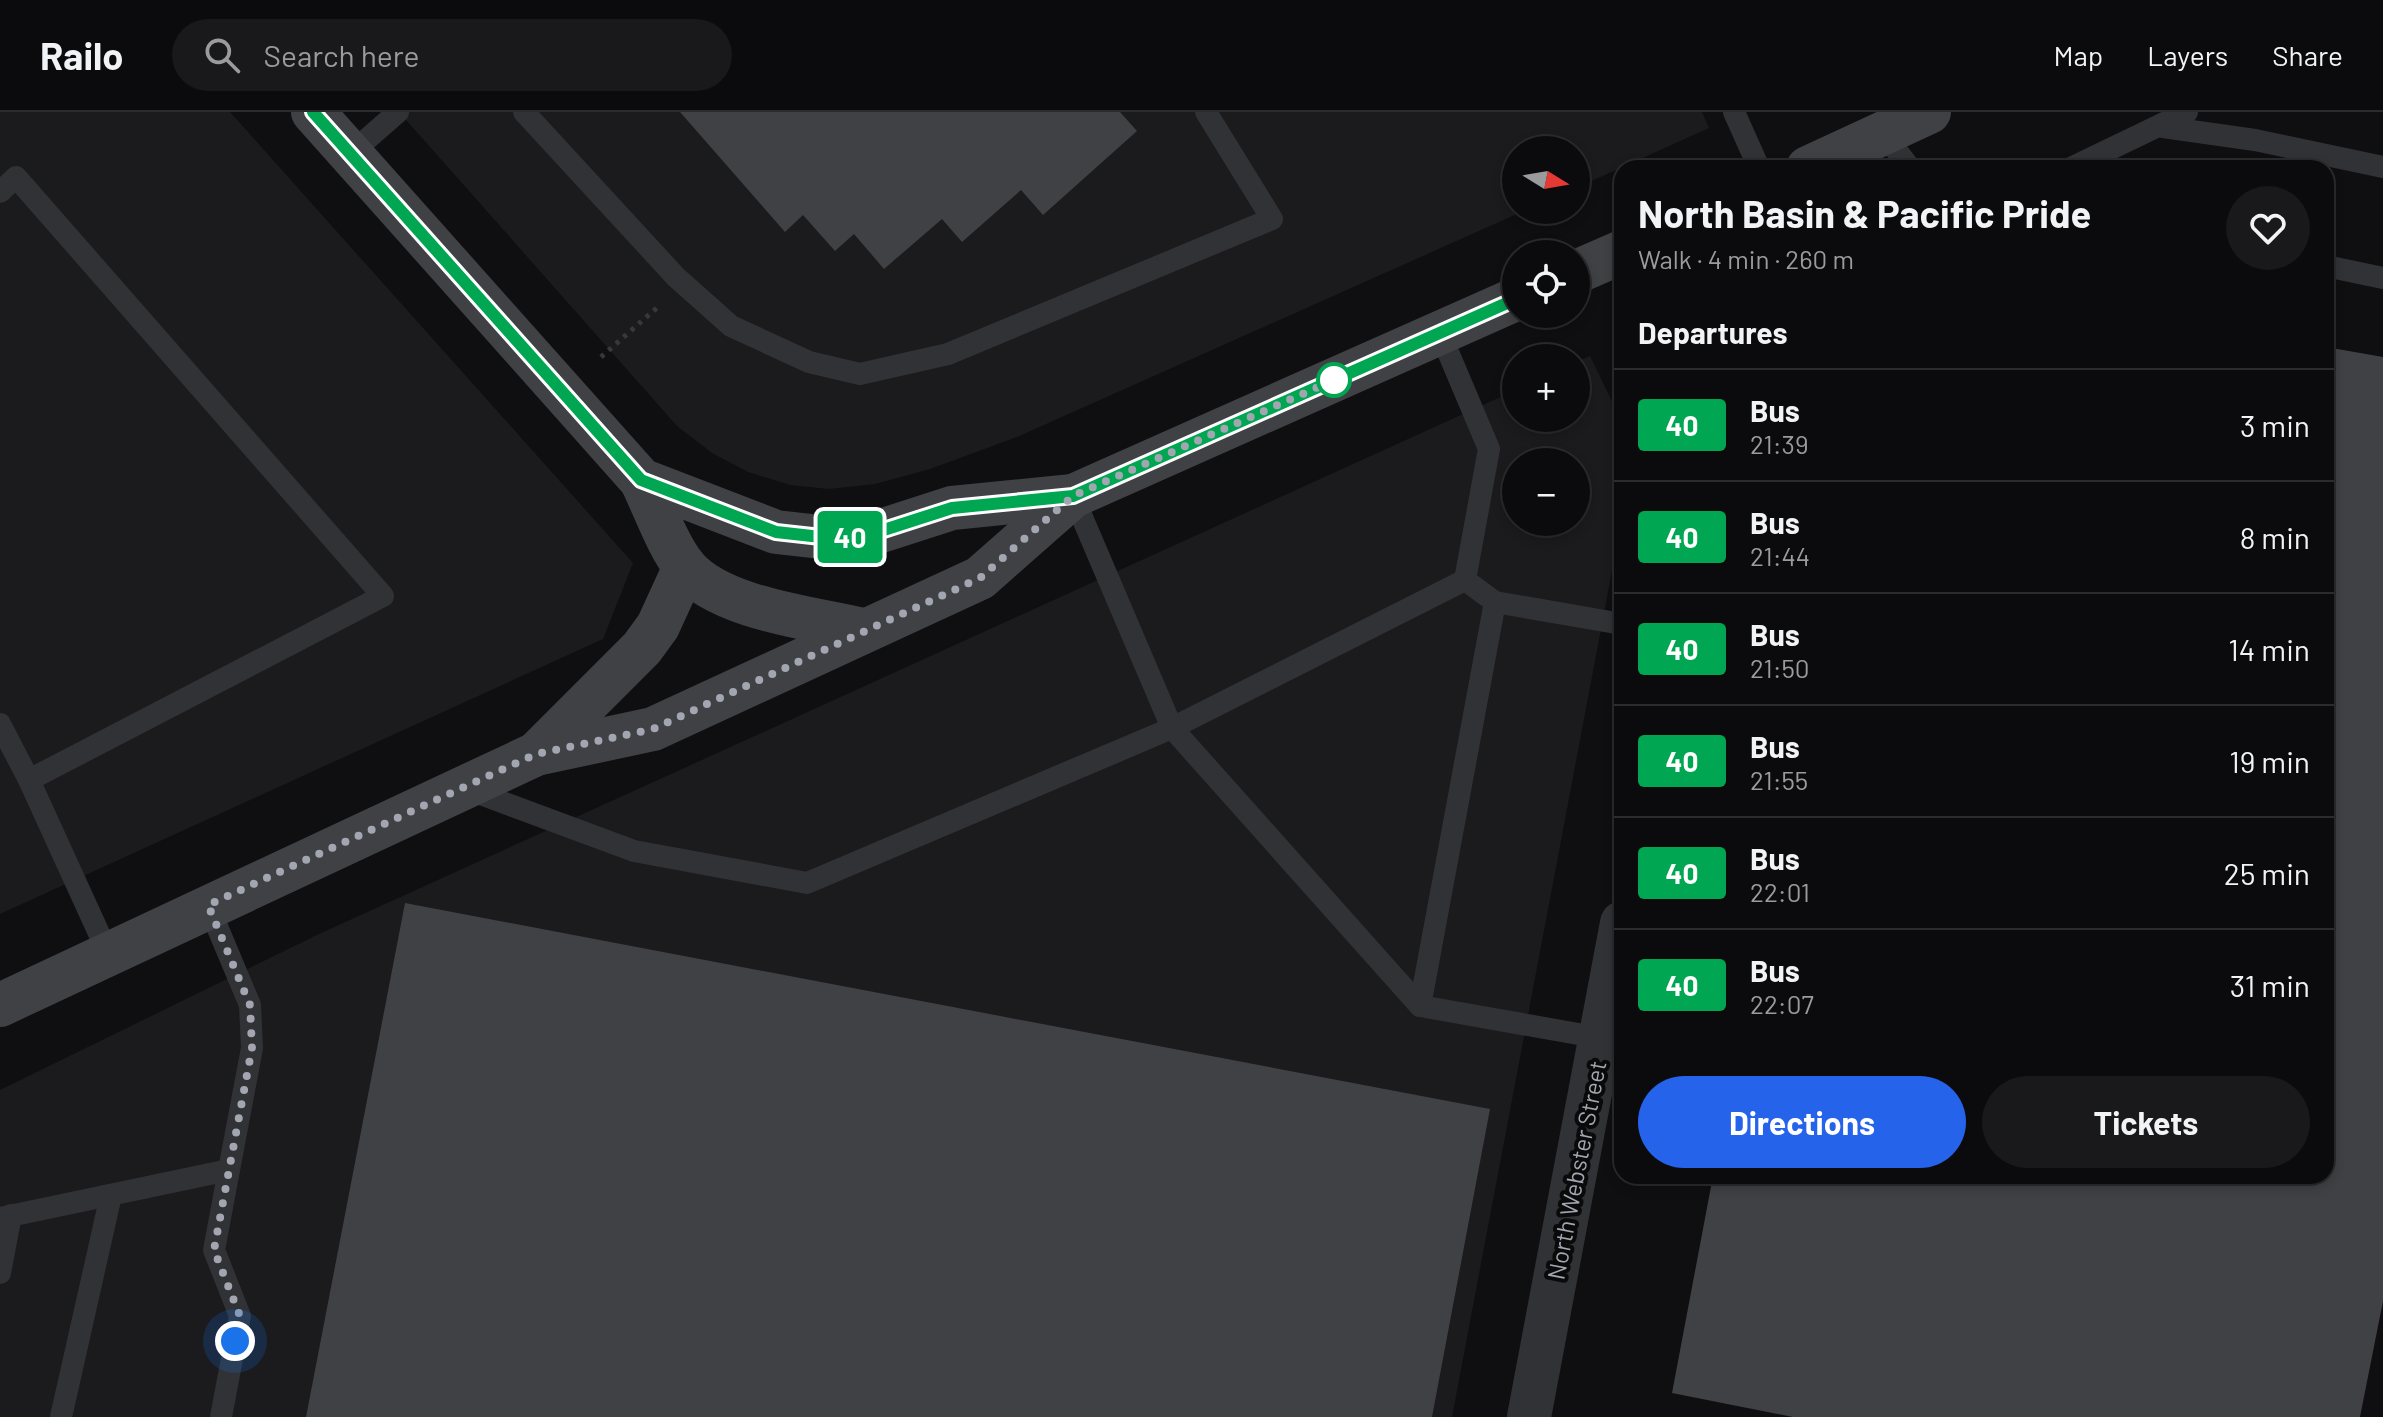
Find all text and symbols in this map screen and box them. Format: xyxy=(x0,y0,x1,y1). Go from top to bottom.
search box xyxy=(172,19,732,91)
text: Railo xyxy=(40,32,124,78)
icon: search xyxy=(200,33,244,77)
text: Search here xyxy=(264,37,419,73)
text: Map xyxy=(2053,38,2103,72)
text: Layers xyxy=(2147,38,2228,72)
text: Share xyxy=(2272,38,2343,72)
north arrow xyxy=(1502,136,1590,224)
map controls xyxy=(1502,136,1590,536)
button: heart xyxy=(2226,186,2310,270)
text: North Basin & Pacific Pride xyxy=(1638,190,2091,236)
button: locate xyxy=(1502,240,1590,328)
text: Walk · 4 min · 260 m xyxy=(1638,243,1854,274)
text: Departures xyxy=(1638,314,1788,350)
button: + xyxy=(1502,344,1590,432)
unlabelled marker xyxy=(1317,363,1351,397)
text: Bus xyxy=(1750,392,1800,428)
text: 3 min xyxy=(2240,407,2310,443)
text: 40 xyxy=(1666,408,1698,442)
text: 21:39 xyxy=(1750,428,1808,459)
button: − xyxy=(1502,448,1590,536)
text: Bus xyxy=(1750,504,1800,540)
line badge: 40 xyxy=(814,511,886,563)
text: 8 min xyxy=(2240,519,2310,555)
text: 40 xyxy=(834,520,866,554)
text: 40 xyxy=(1666,520,1698,554)
text: 21:44 xyxy=(1750,540,1810,571)
text: Bus xyxy=(1750,616,1800,652)
text: 14 min xyxy=(2228,631,2310,667)
text: 40 xyxy=(1666,632,1698,666)
text: 21:50 xyxy=(1750,652,1810,683)
text: Bus xyxy=(1750,728,1800,764)
text: 19 min xyxy=(2229,743,2310,779)
text: 40 xyxy=(1666,744,1698,778)
text: 21:55 xyxy=(1750,764,1808,795)
text: Bus xyxy=(1750,840,1800,876)
text: 25 min xyxy=(2224,855,2310,891)
text: 40 xyxy=(1666,856,1698,890)
text: 22:01 xyxy=(1750,876,1810,907)
text: Bus xyxy=(1750,952,1800,988)
text: 31 min xyxy=(2230,967,2310,1003)
text: 40 xyxy=(1666,968,1698,1002)
text: 22:07 xyxy=(1750,988,1814,1019)
street label: North Webster Street xyxy=(1541,1058,1611,1282)
button: Directions xyxy=(1638,1076,1966,1168)
button: Tickets xyxy=(1982,1076,2310,1168)
your location xyxy=(215,1321,255,1361)

